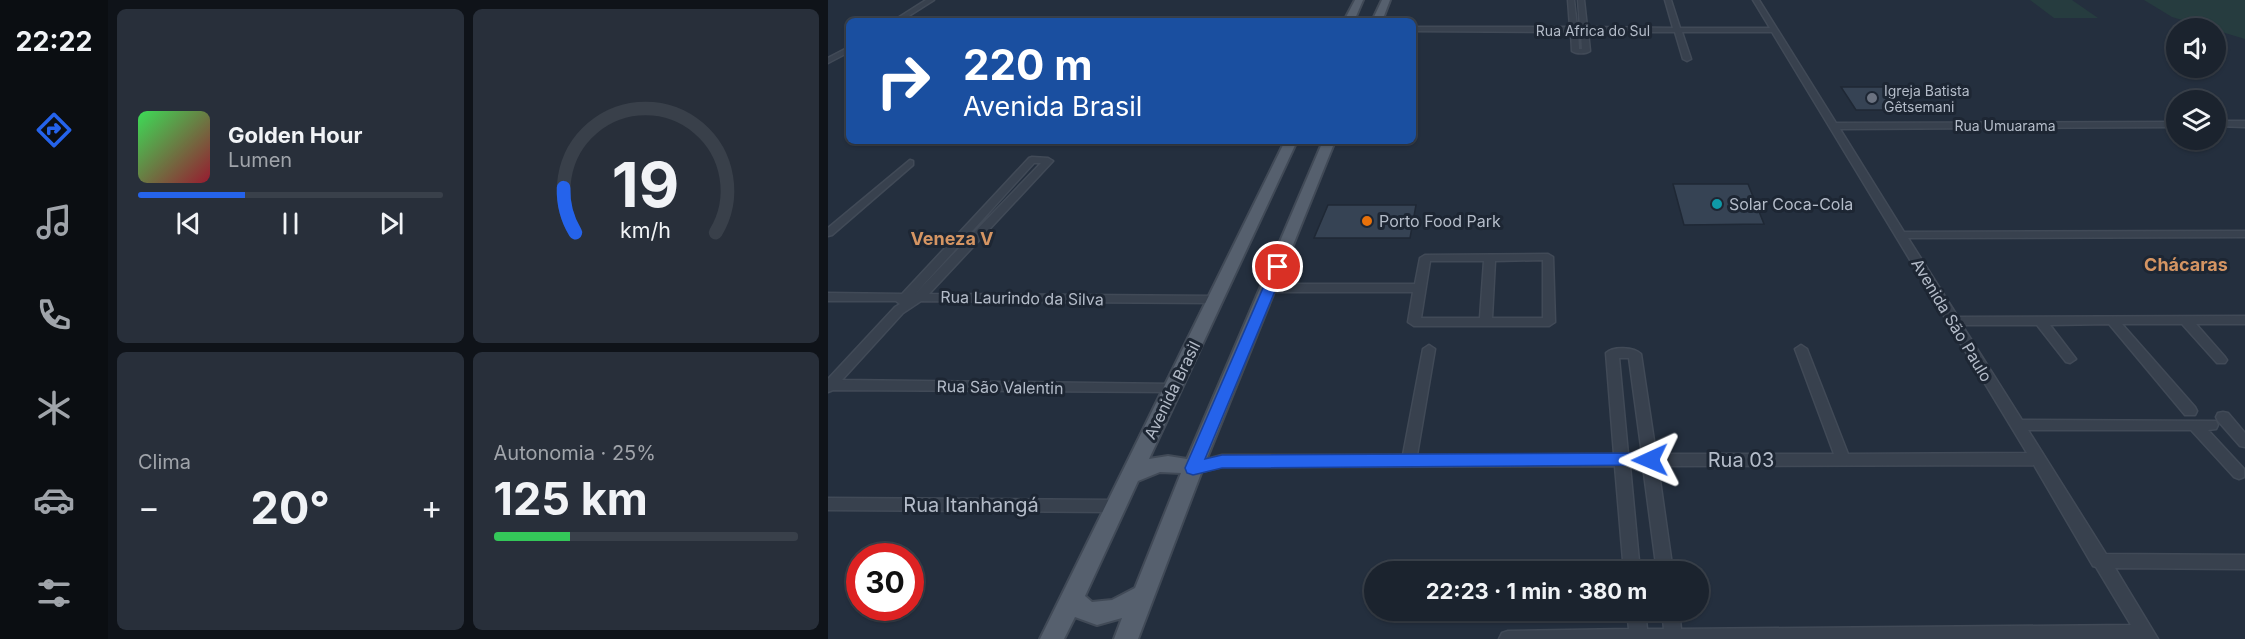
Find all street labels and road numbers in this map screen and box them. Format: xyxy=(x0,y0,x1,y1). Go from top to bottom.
street label: Rua Africa do Sul xyxy=(1536,22,1650,39)
street label: Rua Umuarama xyxy=(1954,117,2056,134)
street label: Avenida São Paulo xyxy=(1907,255,1997,385)
street label: Rua Laurindo da Silva xyxy=(940,287,1104,309)
street label: Avenida Brasil xyxy=(1140,338,1204,442)
street label: Rua São Valentin xyxy=(936,376,1064,398)
street label: Rua 03 xyxy=(1708,448,1774,472)
street label: Rua Itanhangá xyxy=(903,493,1039,517)

